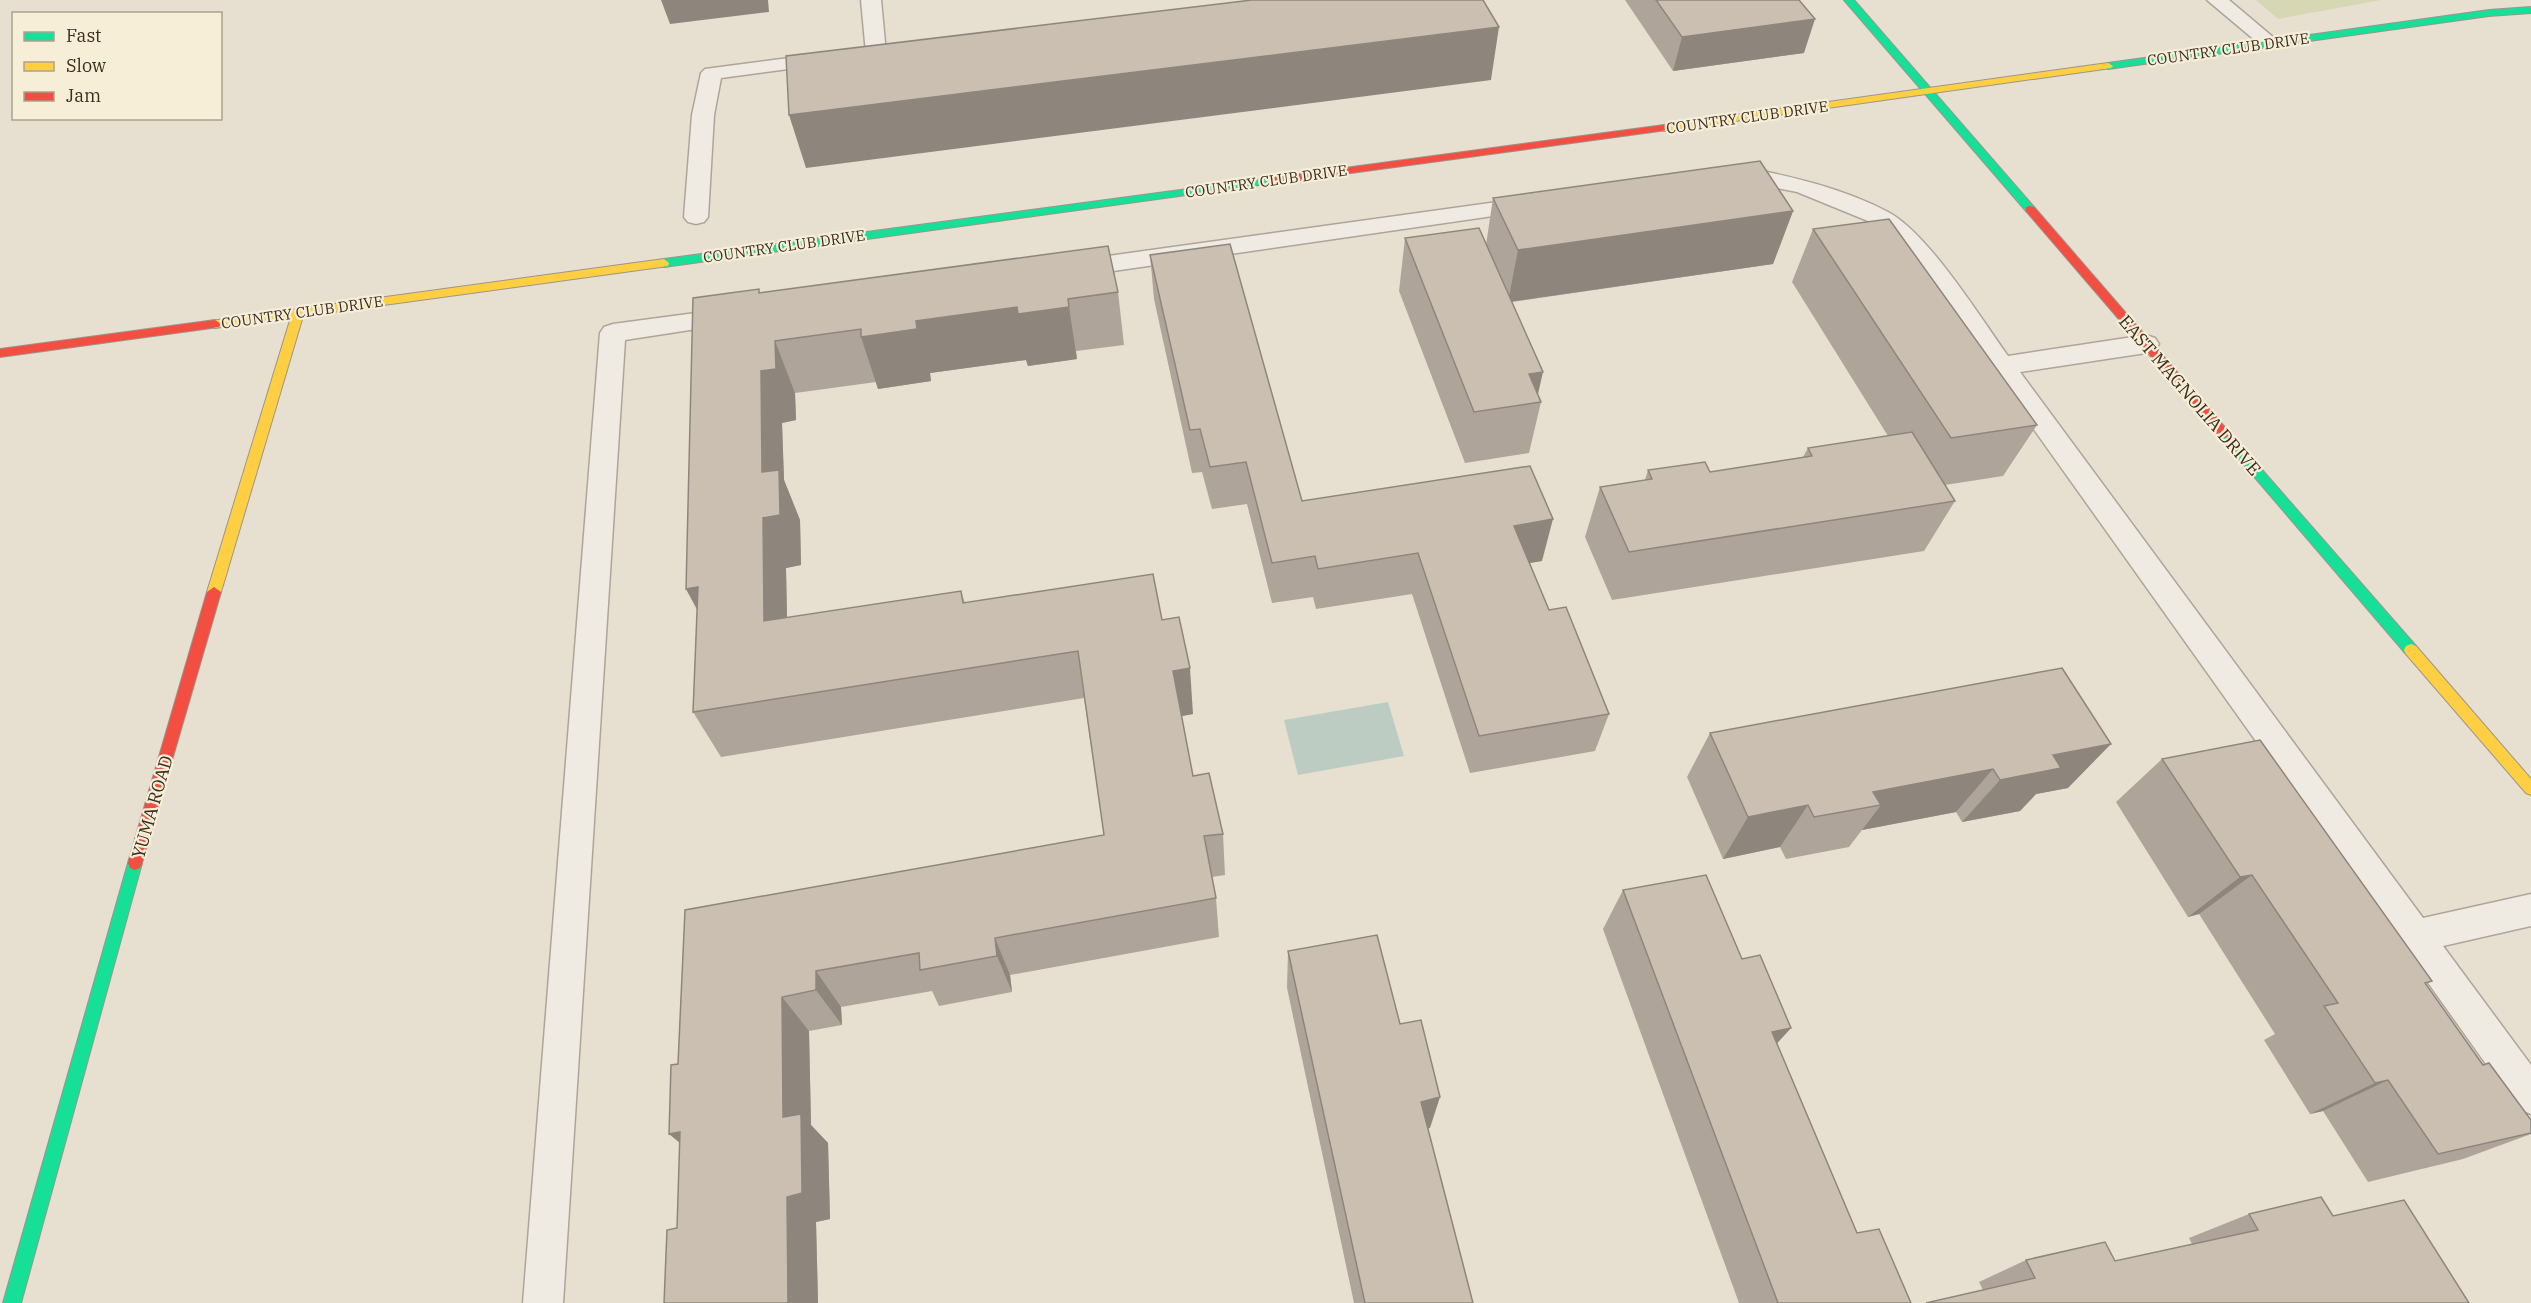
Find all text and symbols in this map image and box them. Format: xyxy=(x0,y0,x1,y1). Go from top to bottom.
legend xyxy=(12,12,222,120)
text: Fast xyxy=(66,24,101,47)
street label: COUNTRY CLUB DRIVE xyxy=(2146,28,2310,70)
text: Slow xyxy=(66,54,106,77)
text: Jam xyxy=(66,84,101,107)
street label: COUNTRY CLUB DRIVE xyxy=(1665,96,1829,138)
street label: COUNTRY CLUB DRIVE xyxy=(1184,160,1348,202)
street label: COUNTRY CLUB DRIVE xyxy=(702,225,866,267)
street label: COUNTRY CLUB DRIVE xyxy=(220,291,384,333)
street label: EAST MAGNOLIA DRIVE xyxy=(2114,310,2266,480)
street label: YUMA ROAD xyxy=(126,753,178,861)

